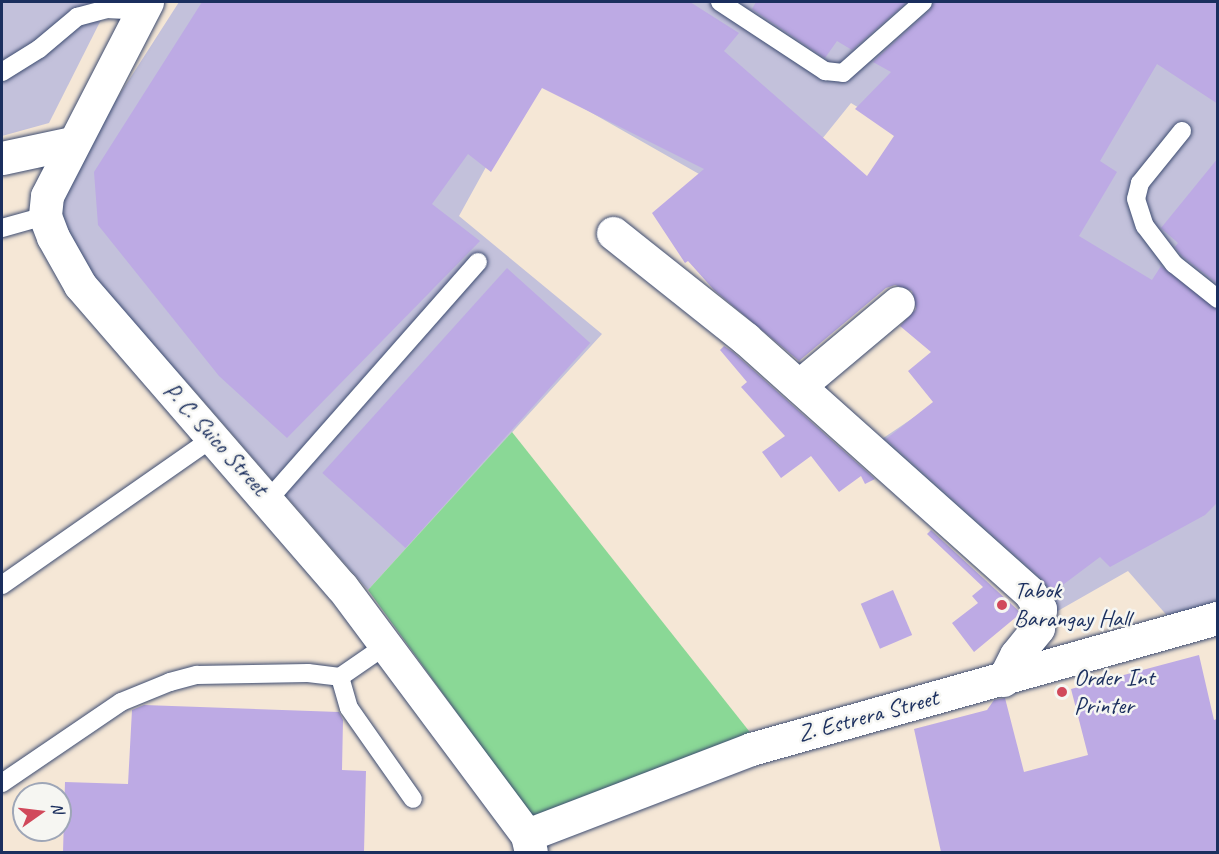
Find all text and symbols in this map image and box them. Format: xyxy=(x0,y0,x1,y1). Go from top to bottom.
street label: P. C. Suico Street xyxy=(157,376,275,502)
place label: Tabok Barangay Hall xyxy=(1014,577,1130,633)
marker: Tabok Barangay Hall xyxy=(995,598,1009,612)
place label: Order Int Printer xyxy=(1074,664,1154,720)
street label: Z. Estrera Street xyxy=(794,683,942,749)
marker: Order Int Printer xyxy=(1055,685,1069,699)
north arrow xyxy=(12,782,72,842)
text: N xyxy=(47,801,68,815)

